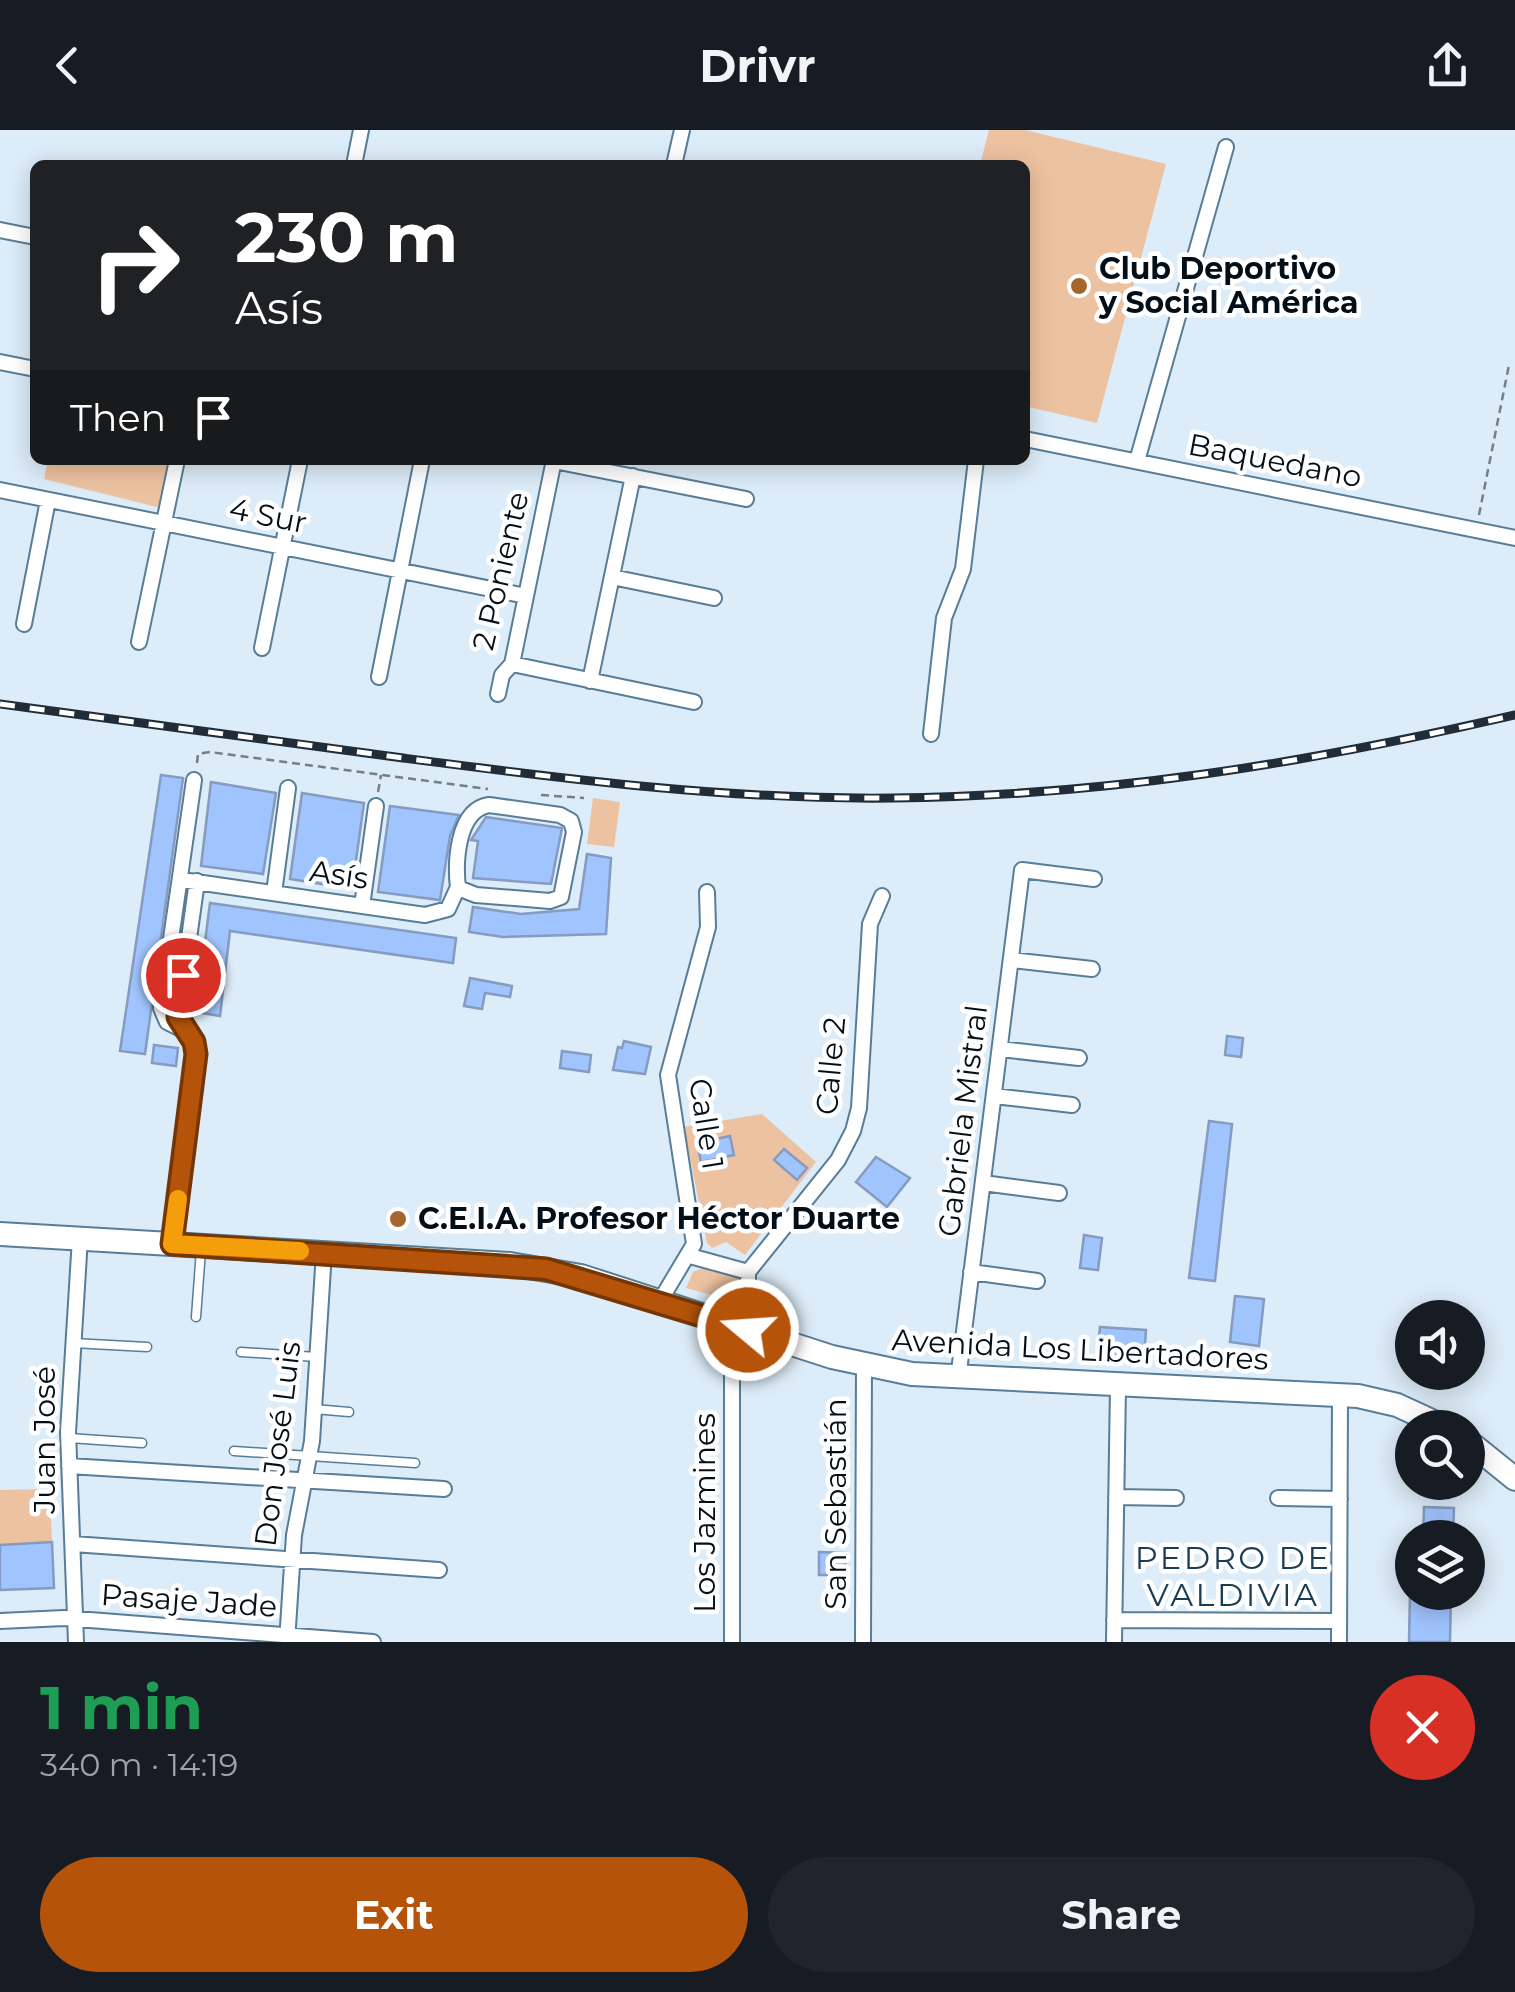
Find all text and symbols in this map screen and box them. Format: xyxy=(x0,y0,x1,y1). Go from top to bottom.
icon: back xyxy=(40,38,95,93)
text: Drivr xyxy=(699,38,816,93)
icon: share xyxy=(1420,38,1475,93)
text: 230 m xyxy=(235,194,459,280)
icon: right xyxy=(70,200,200,330)
place label: Club Deportivo y Social América xyxy=(1098,250,1359,321)
marker: Club Deportivo y Social América xyxy=(1068,275,1090,297)
text: Asís xyxy=(235,280,323,335)
icon: arrive xyxy=(186,390,241,445)
text: Then xyxy=(70,394,166,441)
street label: Baquedano xyxy=(1185,426,1365,495)
street label: 2 Poniente xyxy=(464,488,537,654)
street label: 4 Sur xyxy=(226,490,310,541)
street label: Asís xyxy=(307,852,371,897)
pin xyxy=(141,933,226,1018)
icon: arrive xyxy=(156,948,211,1003)
street label: Gabriela Mistral xyxy=(930,1003,995,1239)
street label: Calle 2 xyxy=(808,1016,853,1116)
street label: Calle 1 xyxy=(681,1076,732,1172)
place label: C.E.I.A. Profesor Héctor Duarte xyxy=(418,1200,900,1237)
marker: C.E.I.A. Profesor Héctor Duarte xyxy=(387,1208,409,1230)
position arrow xyxy=(696,1278,800,1382)
map controls xyxy=(1395,1300,1485,1610)
button: sound xyxy=(1395,1300,1485,1390)
street label: Avenida Los Libertadores xyxy=(891,1321,1269,1378)
street label: Don José Luis xyxy=(247,1339,308,1549)
street label: Juan José xyxy=(26,1366,63,1515)
street label: San Sebastián xyxy=(817,1398,854,1610)
button: search xyxy=(1395,1410,1485,1500)
street label: Los Jazmines xyxy=(686,1413,723,1613)
button: layers xyxy=(1395,1520,1485,1610)
district label: PEDRO DE VALDIVIA xyxy=(1135,1538,1331,1614)
street label: Pasaje Jade xyxy=(100,1576,278,1625)
text: 1 min xyxy=(40,1671,203,1744)
button: close xyxy=(1370,1675,1475,1780)
text: 340 m · 14:19 xyxy=(40,1745,238,1784)
button: Exit xyxy=(40,1857,748,1972)
button: Share xyxy=(768,1857,1475,1972)

